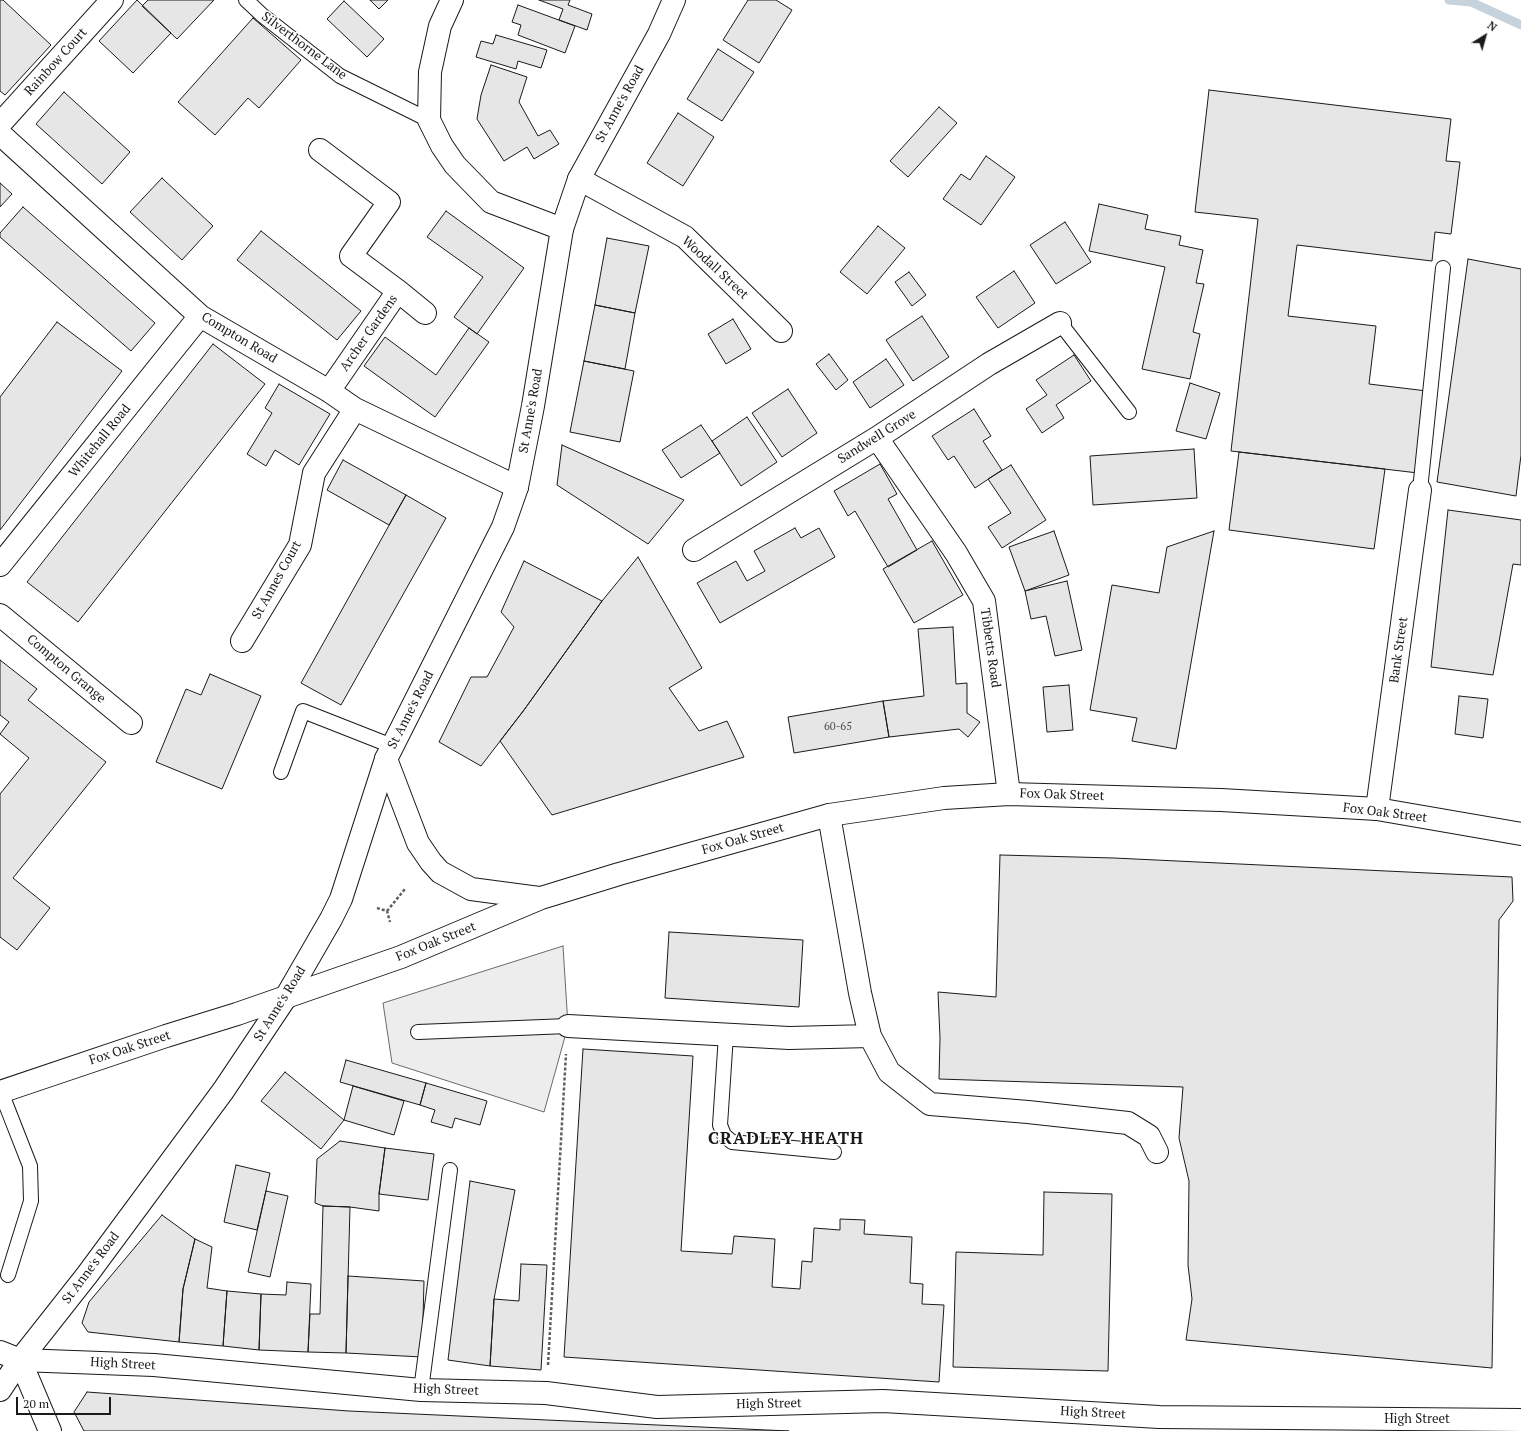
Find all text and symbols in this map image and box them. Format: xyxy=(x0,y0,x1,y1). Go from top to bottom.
street label: Silverthorne Lane xyxy=(258,9,350,83)
north arrow xyxy=(1465,16,1505,56)
text: N xyxy=(1485,18,1500,35)
street label: Rainbow Court xyxy=(22,25,90,99)
street label: St Anne's Road xyxy=(592,63,648,145)
street label: Woodall Street xyxy=(679,233,751,303)
street label: Archer Gardens xyxy=(337,292,401,374)
street label: Compton Road xyxy=(198,309,280,367)
street label: St Anne's Road xyxy=(516,367,546,455)
street label: Whitehall Road xyxy=(66,401,134,481)
street label: Sandwell Grove xyxy=(835,407,919,467)
street label: St Annes Court xyxy=(249,538,305,622)
street label: Tibbetts Road xyxy=(977,607,1003,689)
street label: Bank Street xyxy=(1387,616,1411,684)
street label: Compton Grange xyxy=(23,631,109,707)
street label: St Anne's Road xyxy=(385,668,437,752)
house number: 60-65 xyxy=(824,720,852,734)
street label: Fox Oak Street xyxy=(1019,786,1105,804)
street label: Fox Oak Street xyxy=(1342,800,1428,826)
street label: Fox Oak Street xyxy=(700,820,786,858)
street label: Fox Oak Street xyxy=(394,919,478,965)
street label: St Anne's Road xyxy=(251,964,309,1044)
street label: Fox Oak Street xyxy=(87,1027,173,1069)
district label: CRADLEY HEATH xyxy=(708,1129,864,1149)
street label: St Anne's Road xyxy=(59,1229,123,1307)
street label: High Street xyxy=(90,1354,156,1374)
street label: High Street xyxy=(413,1381,479,1399)
scale bar xyxy=(18,1389,113,1415)
text: 20 m xyxy=(23,1396,49,1411)
street label: High Street xyxy=(736,1396,802,1412)
street label: High Street xyxy=(1060,1403,1126,1423)
street label: High Street xyxy=(1384,1411,1450,1427)

